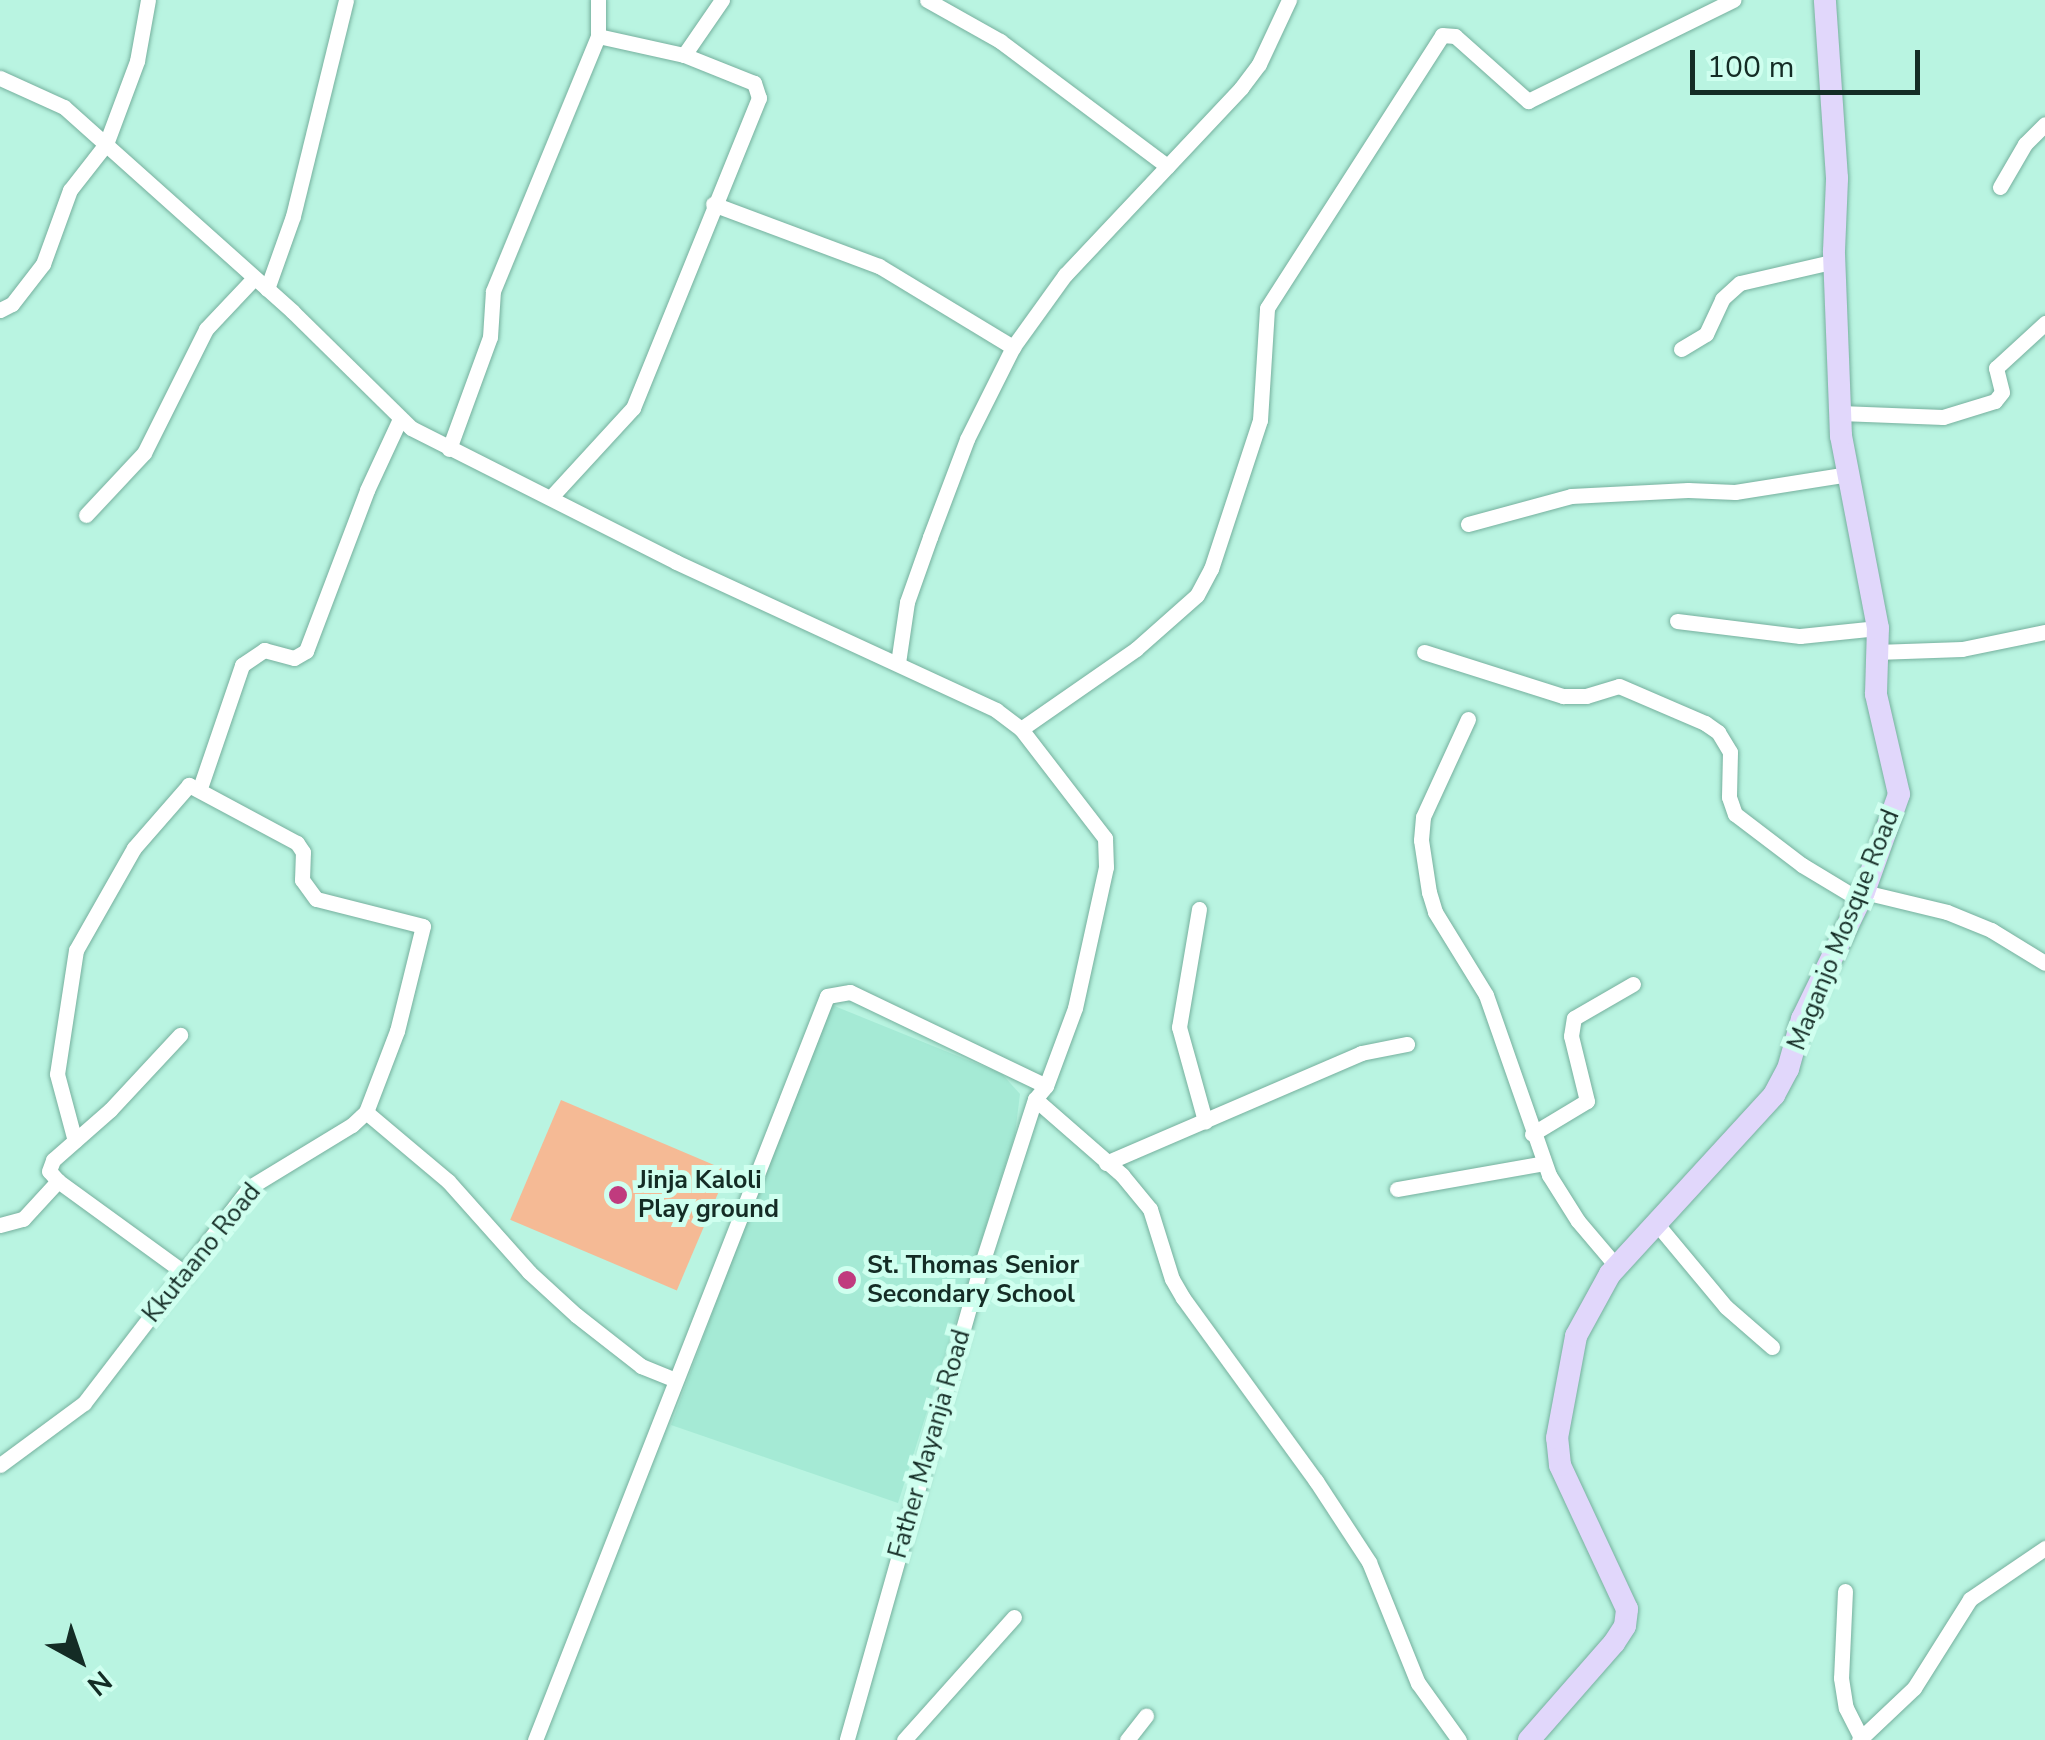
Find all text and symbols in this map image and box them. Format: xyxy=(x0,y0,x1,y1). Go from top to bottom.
scale bar xyxy=(1695,30,1925,92)
text: 100 m xyxy=(1707,47,1794,88)
street label: Maganjo Mosque Road xyxy=(1782,805,1906,1055)
place label: Jinja Kaloli Play ground xyxy=(638,1166,779,1225)
street label: Kkutaano Road xyxy=(137,1177,267,1329)
marker: Jinja Kaloli Play ground xyxy=(607,1184,629,1206)
place label: St. Thomas Senior Secondary School xyxy=(867,1251,1079,1310)
marker: St. Thomas Senior Secondary School xyxy=(836,1269,858,1291)
street label: Father Mayanja Road xyxy=(883,1326,977,1562)
north arrow xyxy=(30,1610,130,1710)
text: N xyxy=(79,1662,120,1704)

